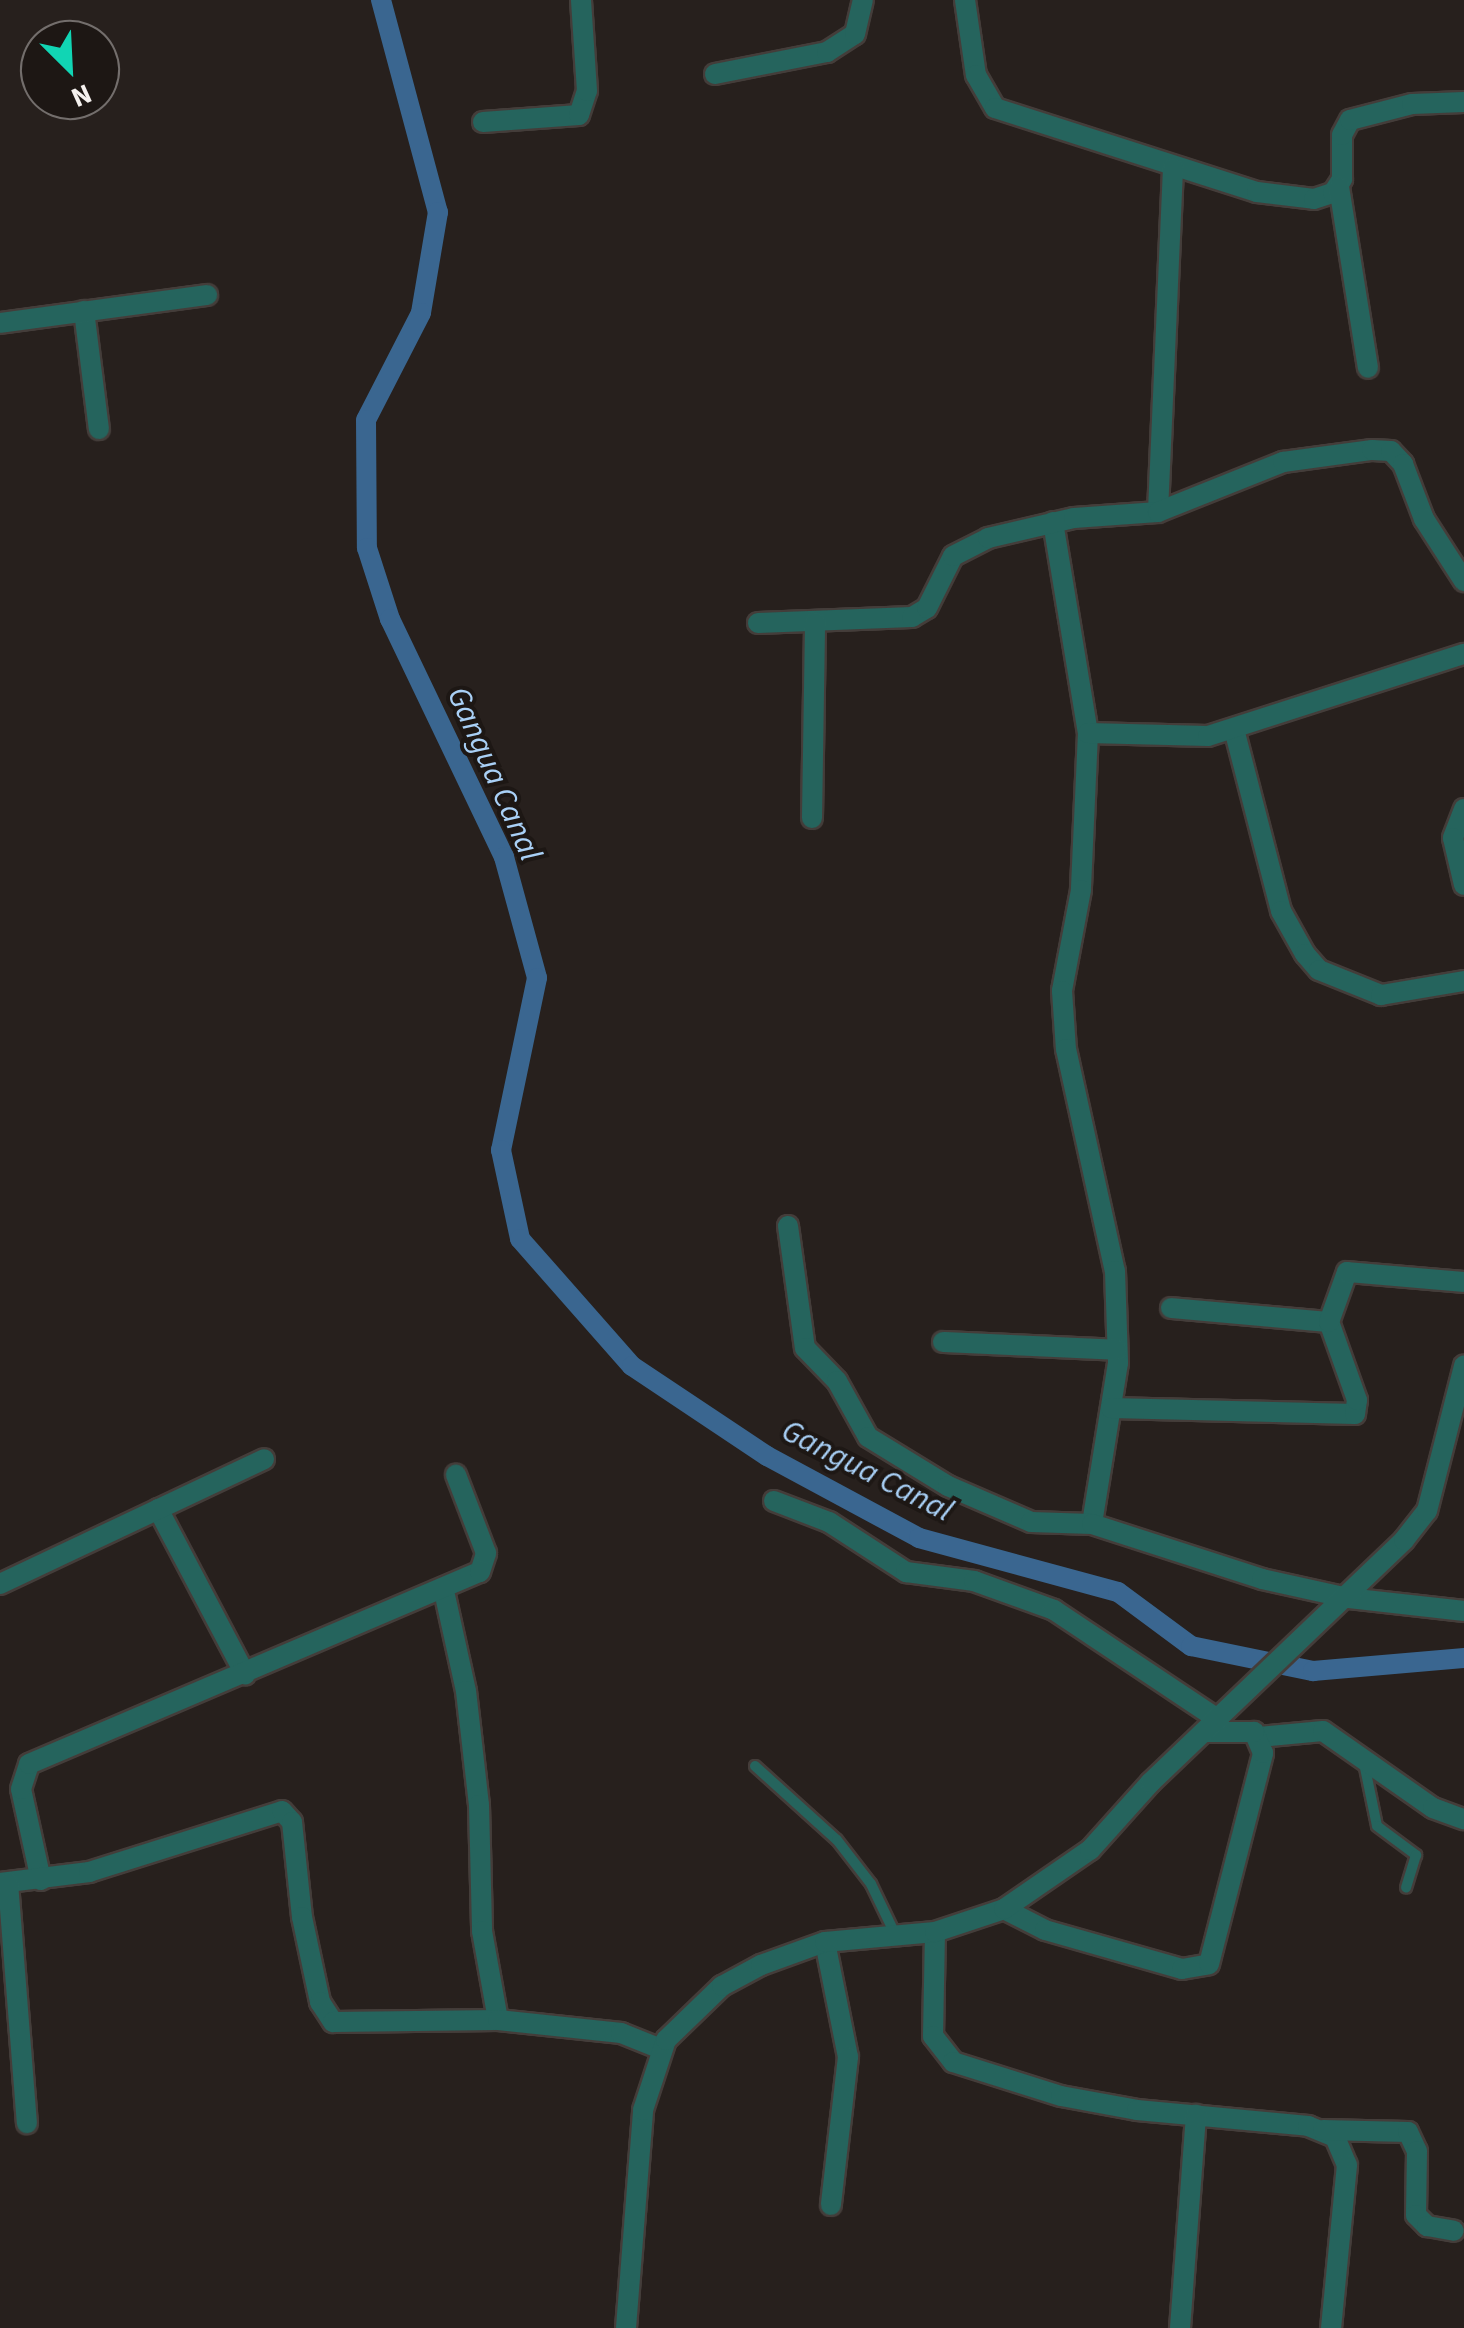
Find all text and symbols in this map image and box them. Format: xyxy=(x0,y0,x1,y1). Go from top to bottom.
north arrow xyxy=(20,20,120,120)
text: N xyxy=(65,74,98,118)
water label: Gangua Canal xyxy=(439,681,549,867)
water label: Gangua Canal xyxy=(775,1412,959,1530)

